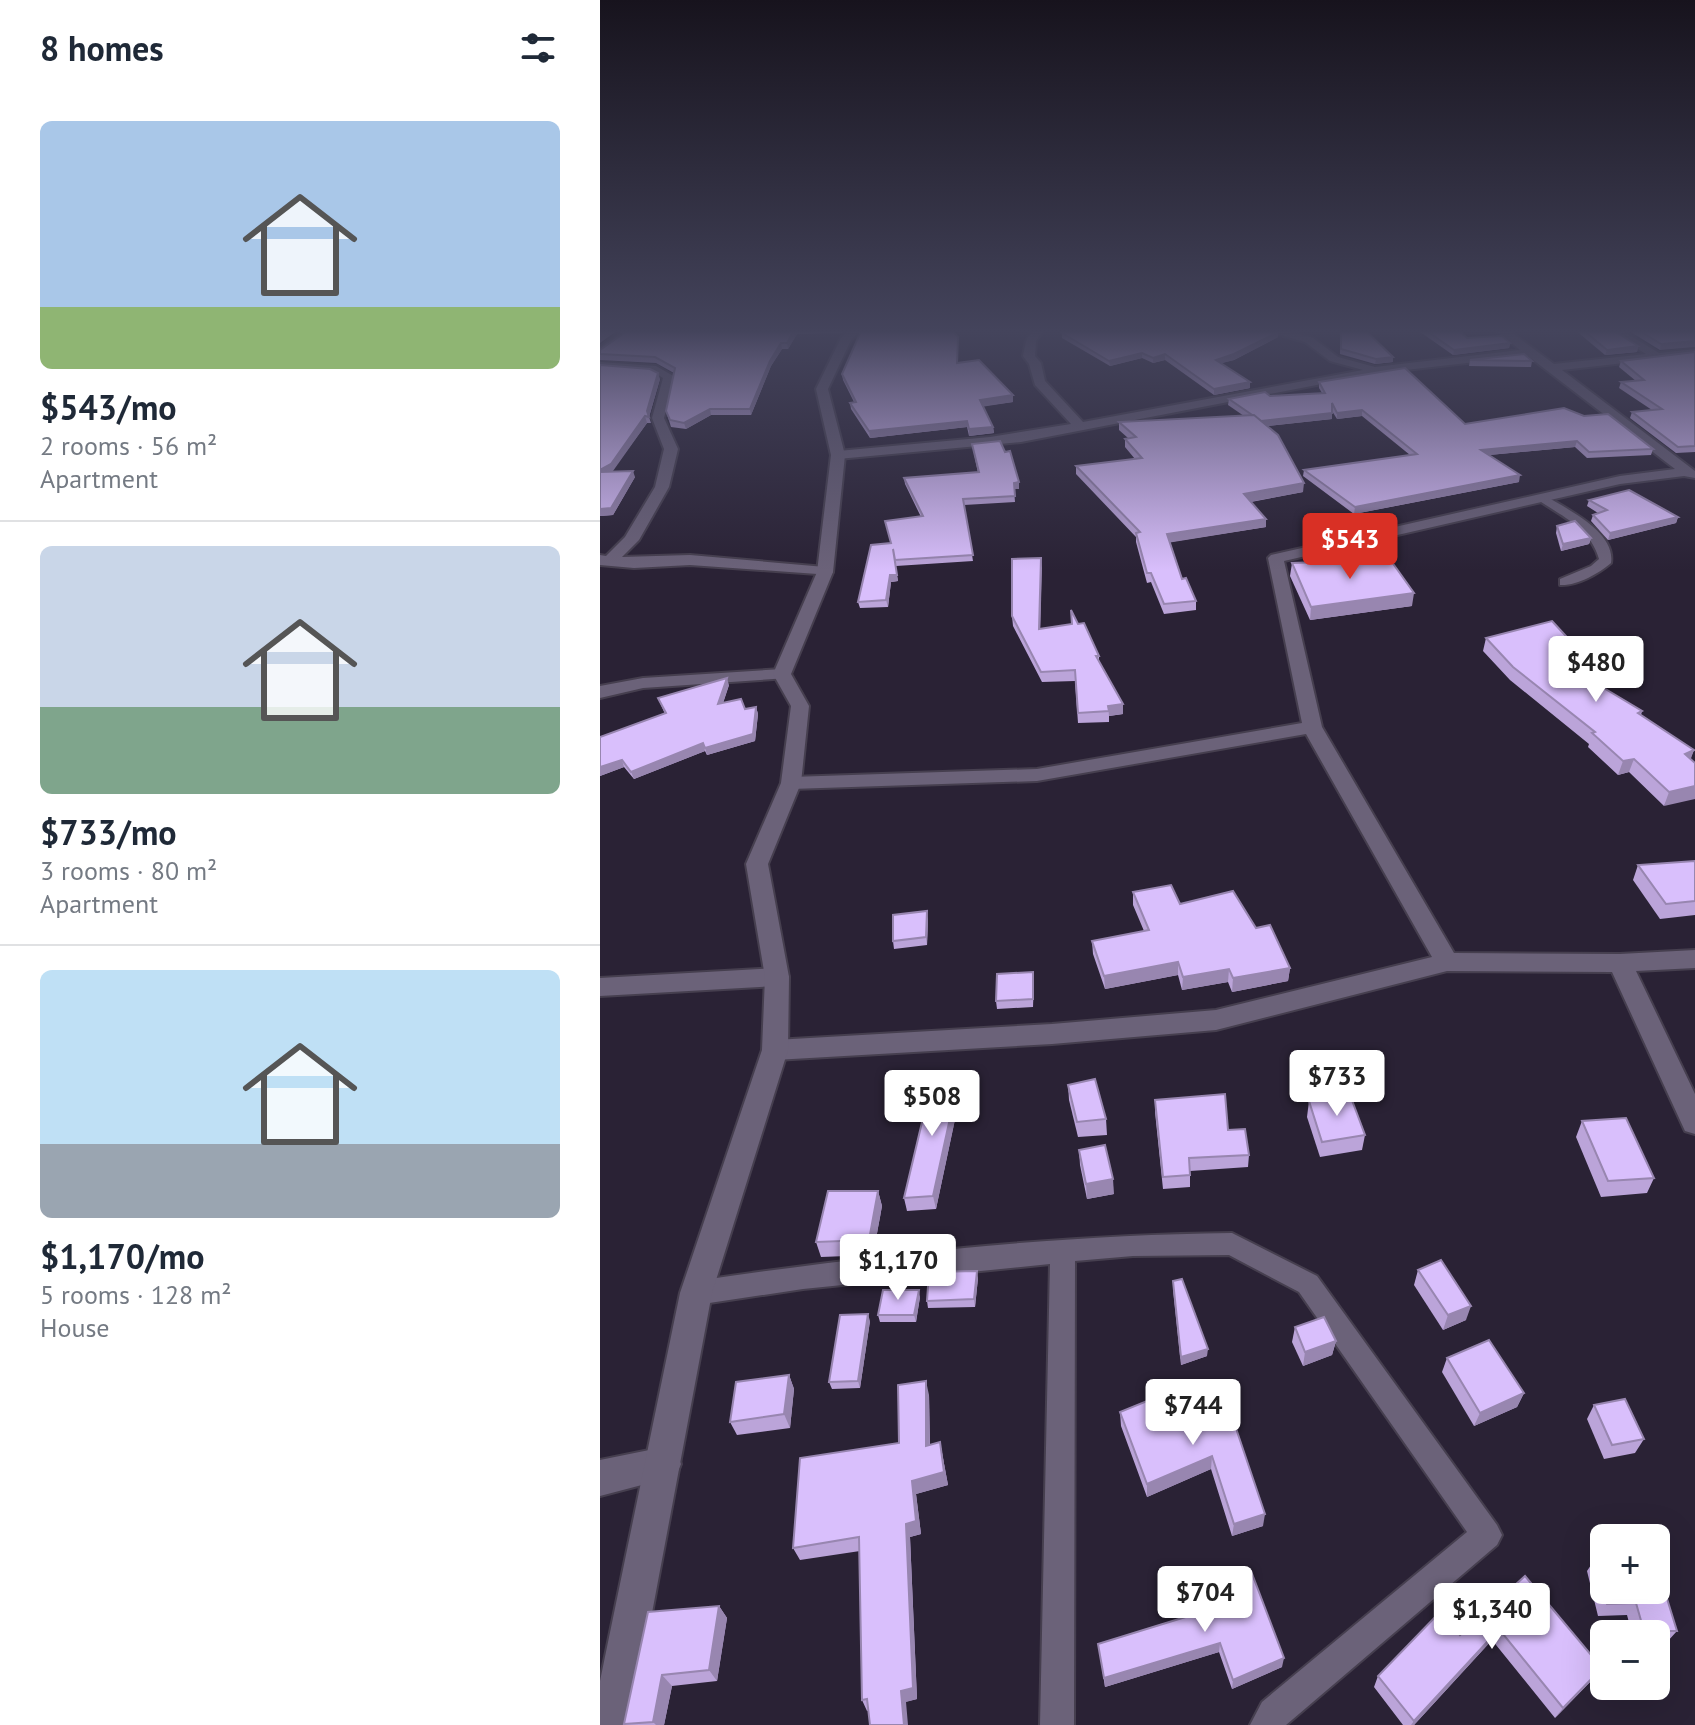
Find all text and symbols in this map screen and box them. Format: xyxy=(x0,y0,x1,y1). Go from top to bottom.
text: 8 homes xyxy=(40,26,164,70)
icon: filters xyxy=(516,26,560,70)
icon: home xyxy=(228,173,372,317)
text: $543/mo xyxy=(40,385,177,429)
text: 2 rooms · 56 m² xyxy=(40,429,217,462)
text: Apartment xyxy=(40,462,158,495)
pin: $543 xyxy=(1303,513,1397,581)
text: $543 xyxy=(1321,522,1379,555)
icon: home xyxy=(228,598,372,742)
pin: $480 xyxy=(1549,636,1643,704)
text: $480 xyxy=(1567,645,1625,678)
text: $733/mo xyxy=(40,810,177,854)
text: 3 rooms · 80 m² xyxy=(40,854,217,887)
text: Apartment xyxy=(40,887,158,920)
icon: home xyxy=(228,1022,372,1166)
pin: $733 xyxy=(1290,1050,1384,1118)
text: $733 xyxy=(1308,1059,1366,1092)
pin: $508 xyxy=(885,1070,979,1138)
text: $508 xyxy=(903,1079,961,1112)
text: $1,170/mo xyxy=(40,1234,204,1278)
pin: $1,170 xyxy=(833,1234,963,1302)
text: $1,170 xyxy=(858,1243,938,1276)
text: 5 rooms · 128 m² xyxy=(40,1278,232,1311)
text: House xyxy=(40,1311,110,1344)
pin: $744 xyxy=(1146,1379,1240,1447)
text: $744 xyxy=(1164,1388,1222,1421)
map controls xyxy=(1590,1524,1670,1700)
button: + xyxy=(1590,1524,1670,1604)
pin: $704 xyxy=(1158,1566,1252,1634)
text: $704 xyxy=(1176,1575,1234,1608)
pin: $1,340 xyxy=(1427,1583,1557,1651)
text: $1,340 xyxy=(1452,1592,1532,1625)
button: − xyxy=(1590,1620,1670,1700)

